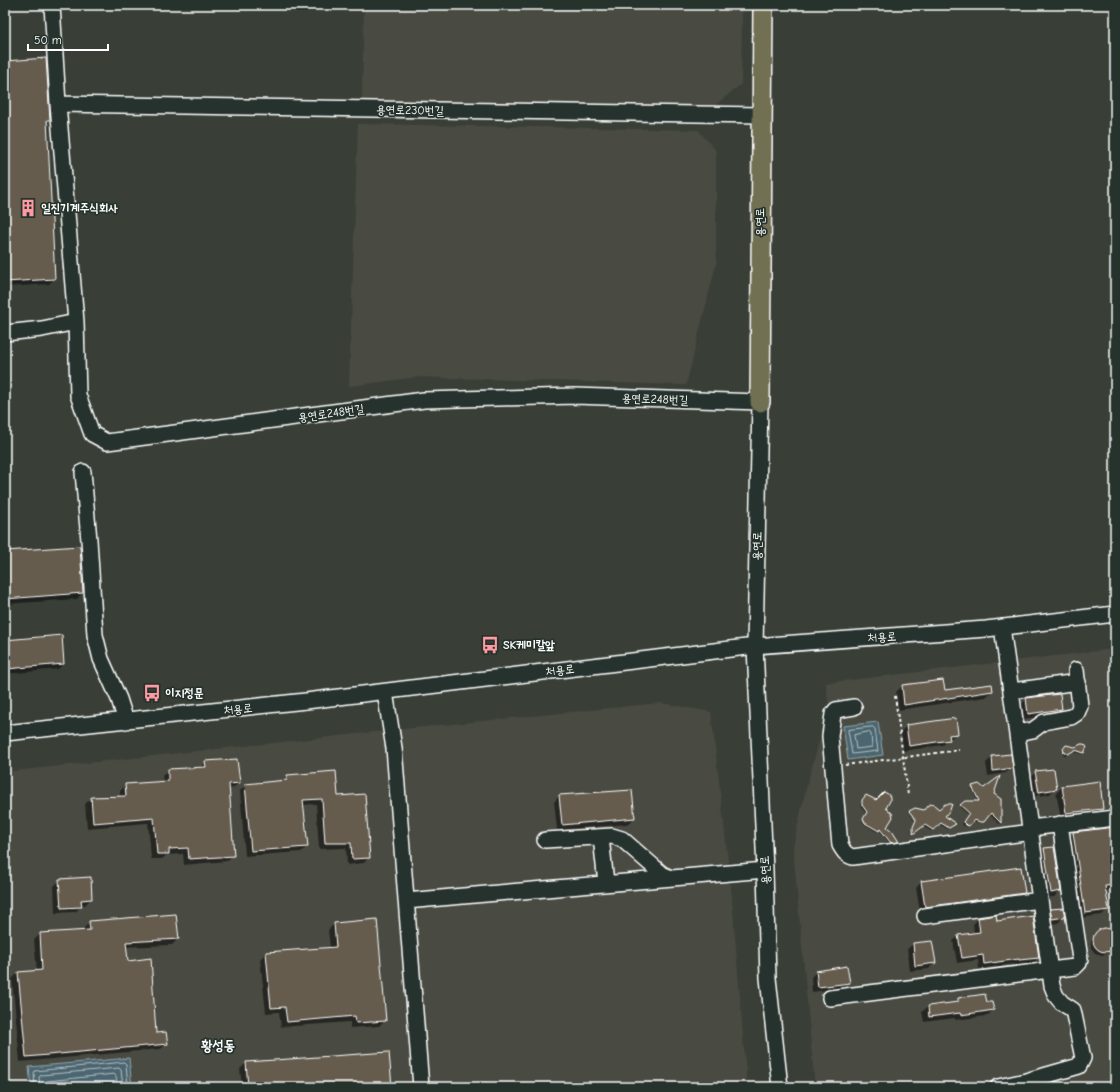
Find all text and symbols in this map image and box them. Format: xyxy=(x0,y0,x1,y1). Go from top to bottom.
scale bar xyxy=(28,26,108,52)
text: 50 m xyxy=(34,33,62,47)
street label: 용연로230번길 xyxy=(376,102,444,118)
building icon: 일진기계주식회사 xyxy=(18,198,38,218)
place label: 일진기계주식회사 xyxy=(41,201,119,215)
street label: 용연로 xyxy=(753,208,767,236)
street label: 용연로248번길 xyxy=(622,391,689,407)
street label: 용연로248번길 xyxy=(297,401,365,425)
street label: 용연로 xyxy=(750,531,764,561)
street label: 처용로 xyxy=(867,629,897,645)
bus stop icon: SK케미칼앞 xyxy=(480,635,500,655)
place label: SK케미칼앞 xyxy=(503,638,555,652)
street label: 처용로 xyxy=(545,661,575,679)
bus stop icon: 이지정문 xyxy=(142,683,162,703)
place label: 이지정문 xyxy=(165,686,204,700)
street label: 처용로 xyxy=(223,701,253,717)
street label: 용연로 xyxy=(757,855,773,885)
district label: 황성동 xyxy=(201,1037,235,1054)

